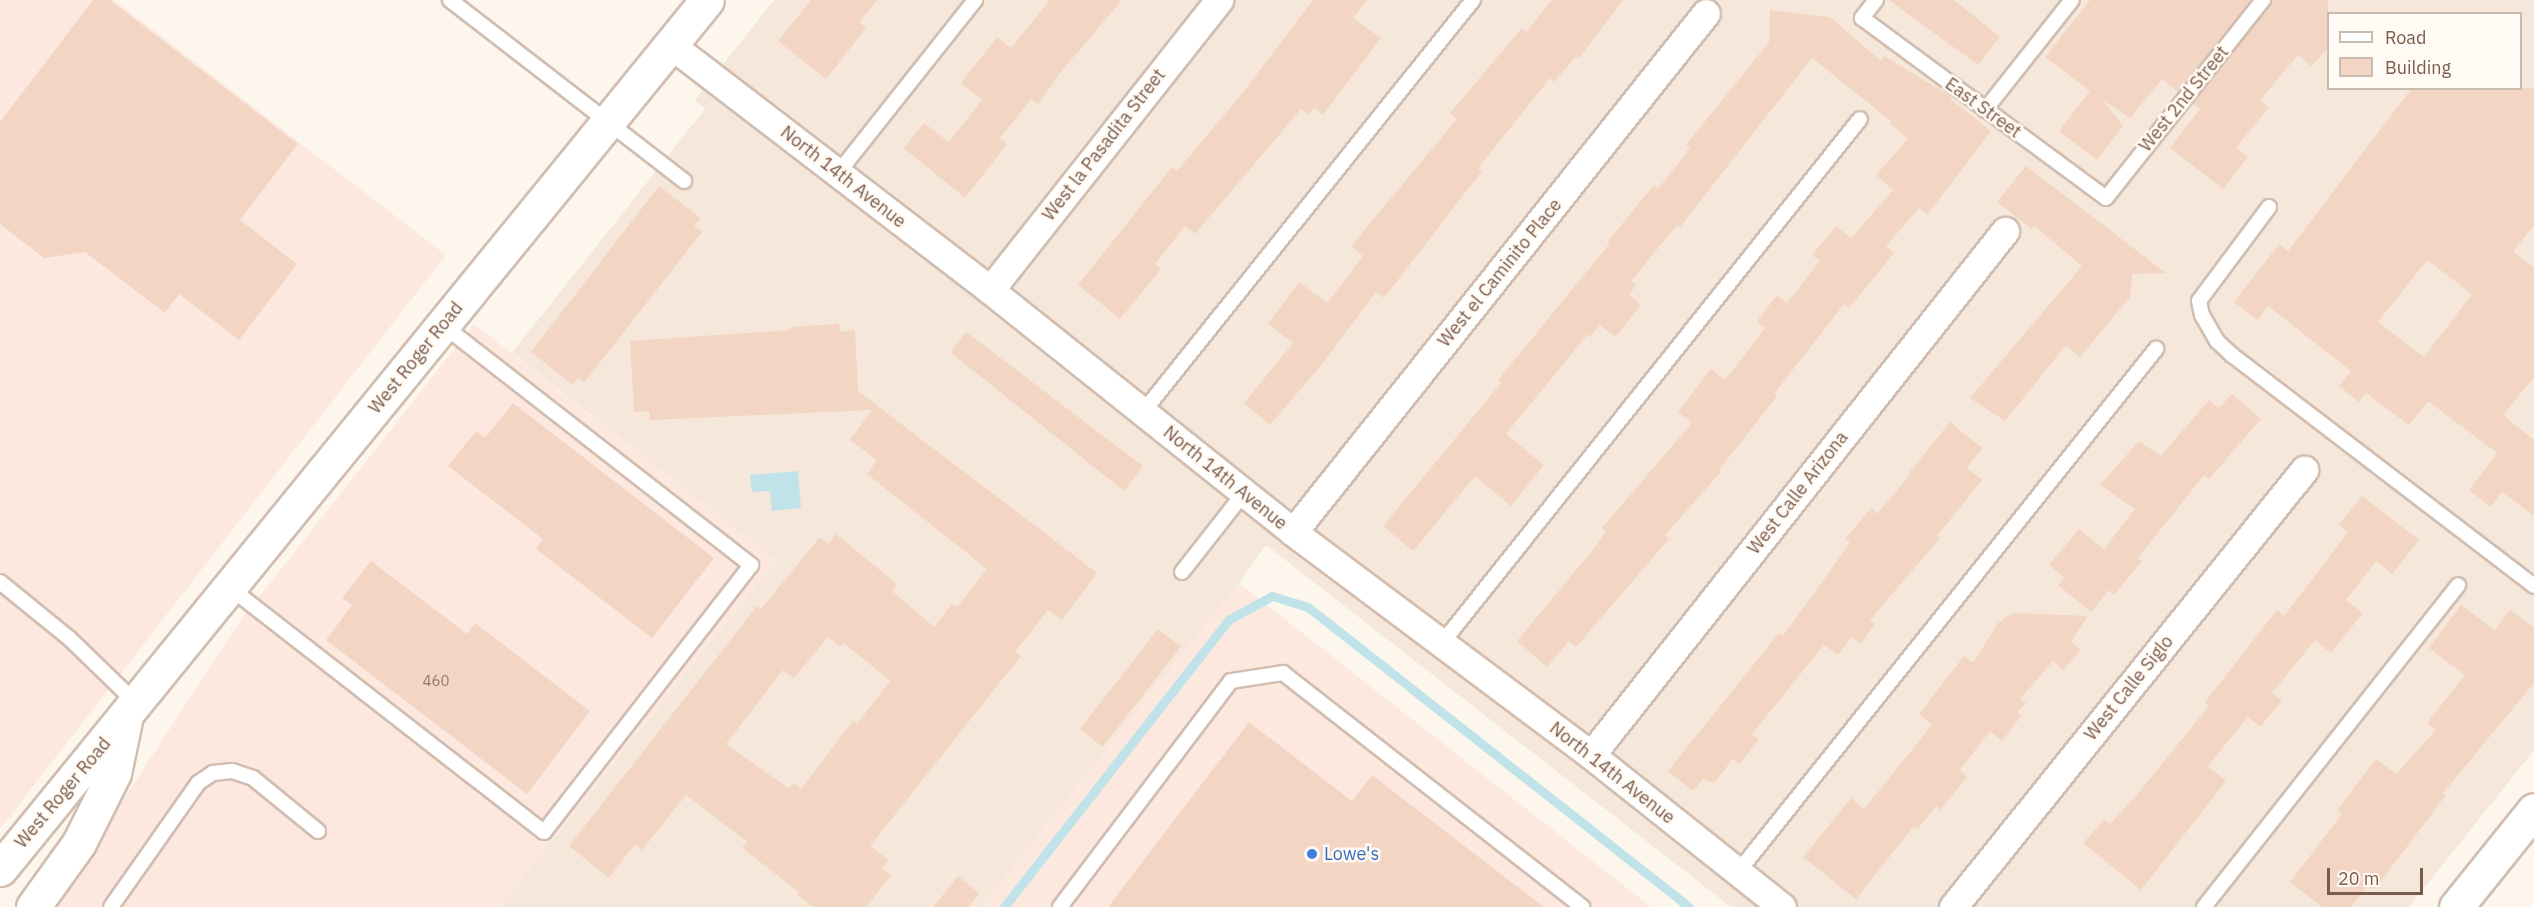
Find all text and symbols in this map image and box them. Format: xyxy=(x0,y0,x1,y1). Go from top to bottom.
legend xyxy=(2327,12,2522,90)
text: Road xyxy=(2385,26,2426,49)
street label: West 2nd Street xyxy=(2135,42,2233,156)
text: Building xyxy=(2385,56,2451,79)
street label: West la Pasadita Street xyxy=(1038,65,1170,225)
street label: East Street xyxy=(1941,73,2025,143)
street label: North 14th Avenue xyxy=(776,121,910,233)
street label: West el Caminito Place xyxy=(1434,195,1566,351)
street label: West Roger Road xyxy=(364,298,468,418)
street label: North 14th Avenue xyxy=(1159,422,1291,534)
street label: West Calle Arizona xyxy=(1743,427,1853,559)
street label: West Calle Siglo xyxy=(2080,631,2178,745)
house number: 460 xyxy=(423,672,449,690)
street label: North 14th Avenue xyxy=(1545,717,1679,829)
street label: West Roger Road xyxy=(10,733,116,853)
place label: Lowe's xyxy=(1324,843,1379,865)
marker: Lowe's xyxy=(1305,847,1319,861)
scale bar xyxy=(2330,856,2426,894)
text: 20 m xyxy=(2338,867,2380,890)

